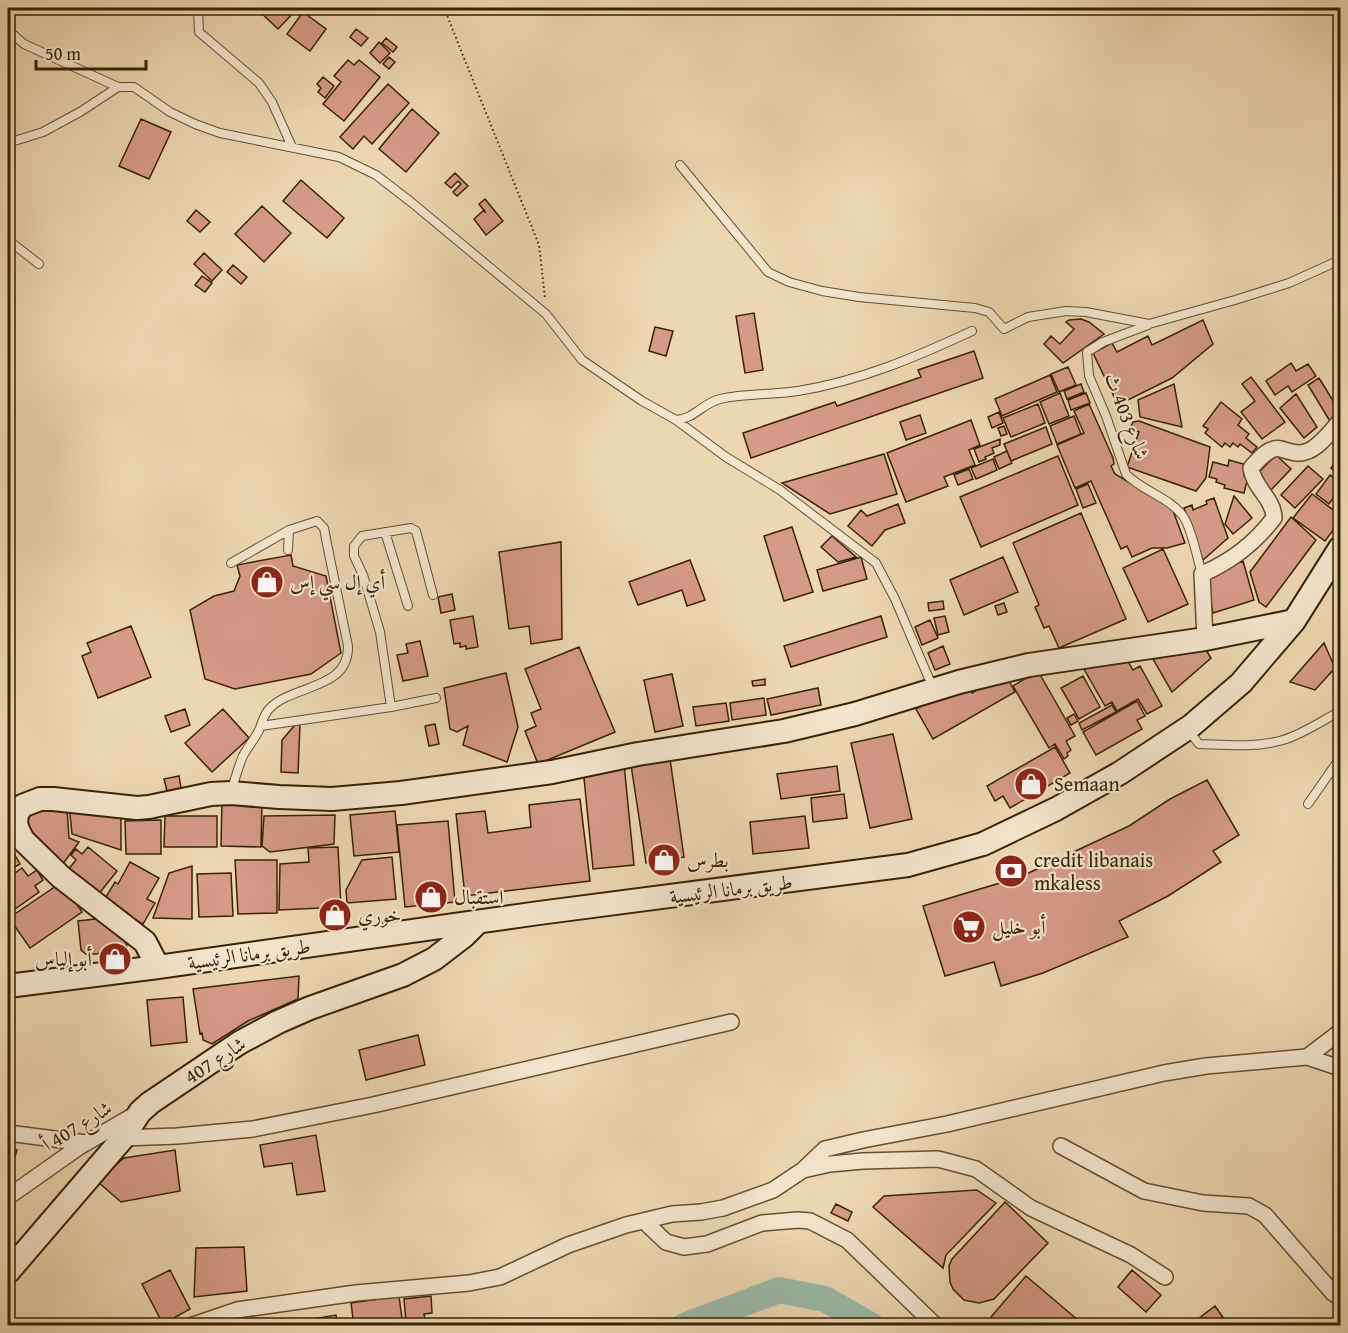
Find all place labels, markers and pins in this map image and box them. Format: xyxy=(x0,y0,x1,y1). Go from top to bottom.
shop icon: أي إل سي إس xyxy=(249,564,285,600)
place label: أي إل سي إس xyxy=(290,567,386,601)
shop icon: Semaan xyxy=(1013,766,1049,802)
place label: Semaan xyxy=(1054,769,1120,798)
shop icon: بطرس xyxy=(646,842,682,878)
place label: بطرس xyxy=(687,845,729,874)
place label: credit libanais mkaless xyxy=(1034,845,1153,897)
bank icon: credit libanais mkaless xyxy=(993,853,1029,889)
shop icon: استقبال xyxy=(413,879,449,915)
place label: استقبال xyxy=(454,882,504,911)
shop icon: خوري xyxy=(317,897,353,933)
place label: خوري xyxy=(358,900,401,931)
supermarket icon: أبو خليل xyxy=(951,909,987,945)
place label: أبو خليل xyxy=(992,912,1046,942)
shop icon: أبو إلياس xyxy=(97,941,133,977)
place label: أبو إلياس xyxy=(35,944,92,973)

